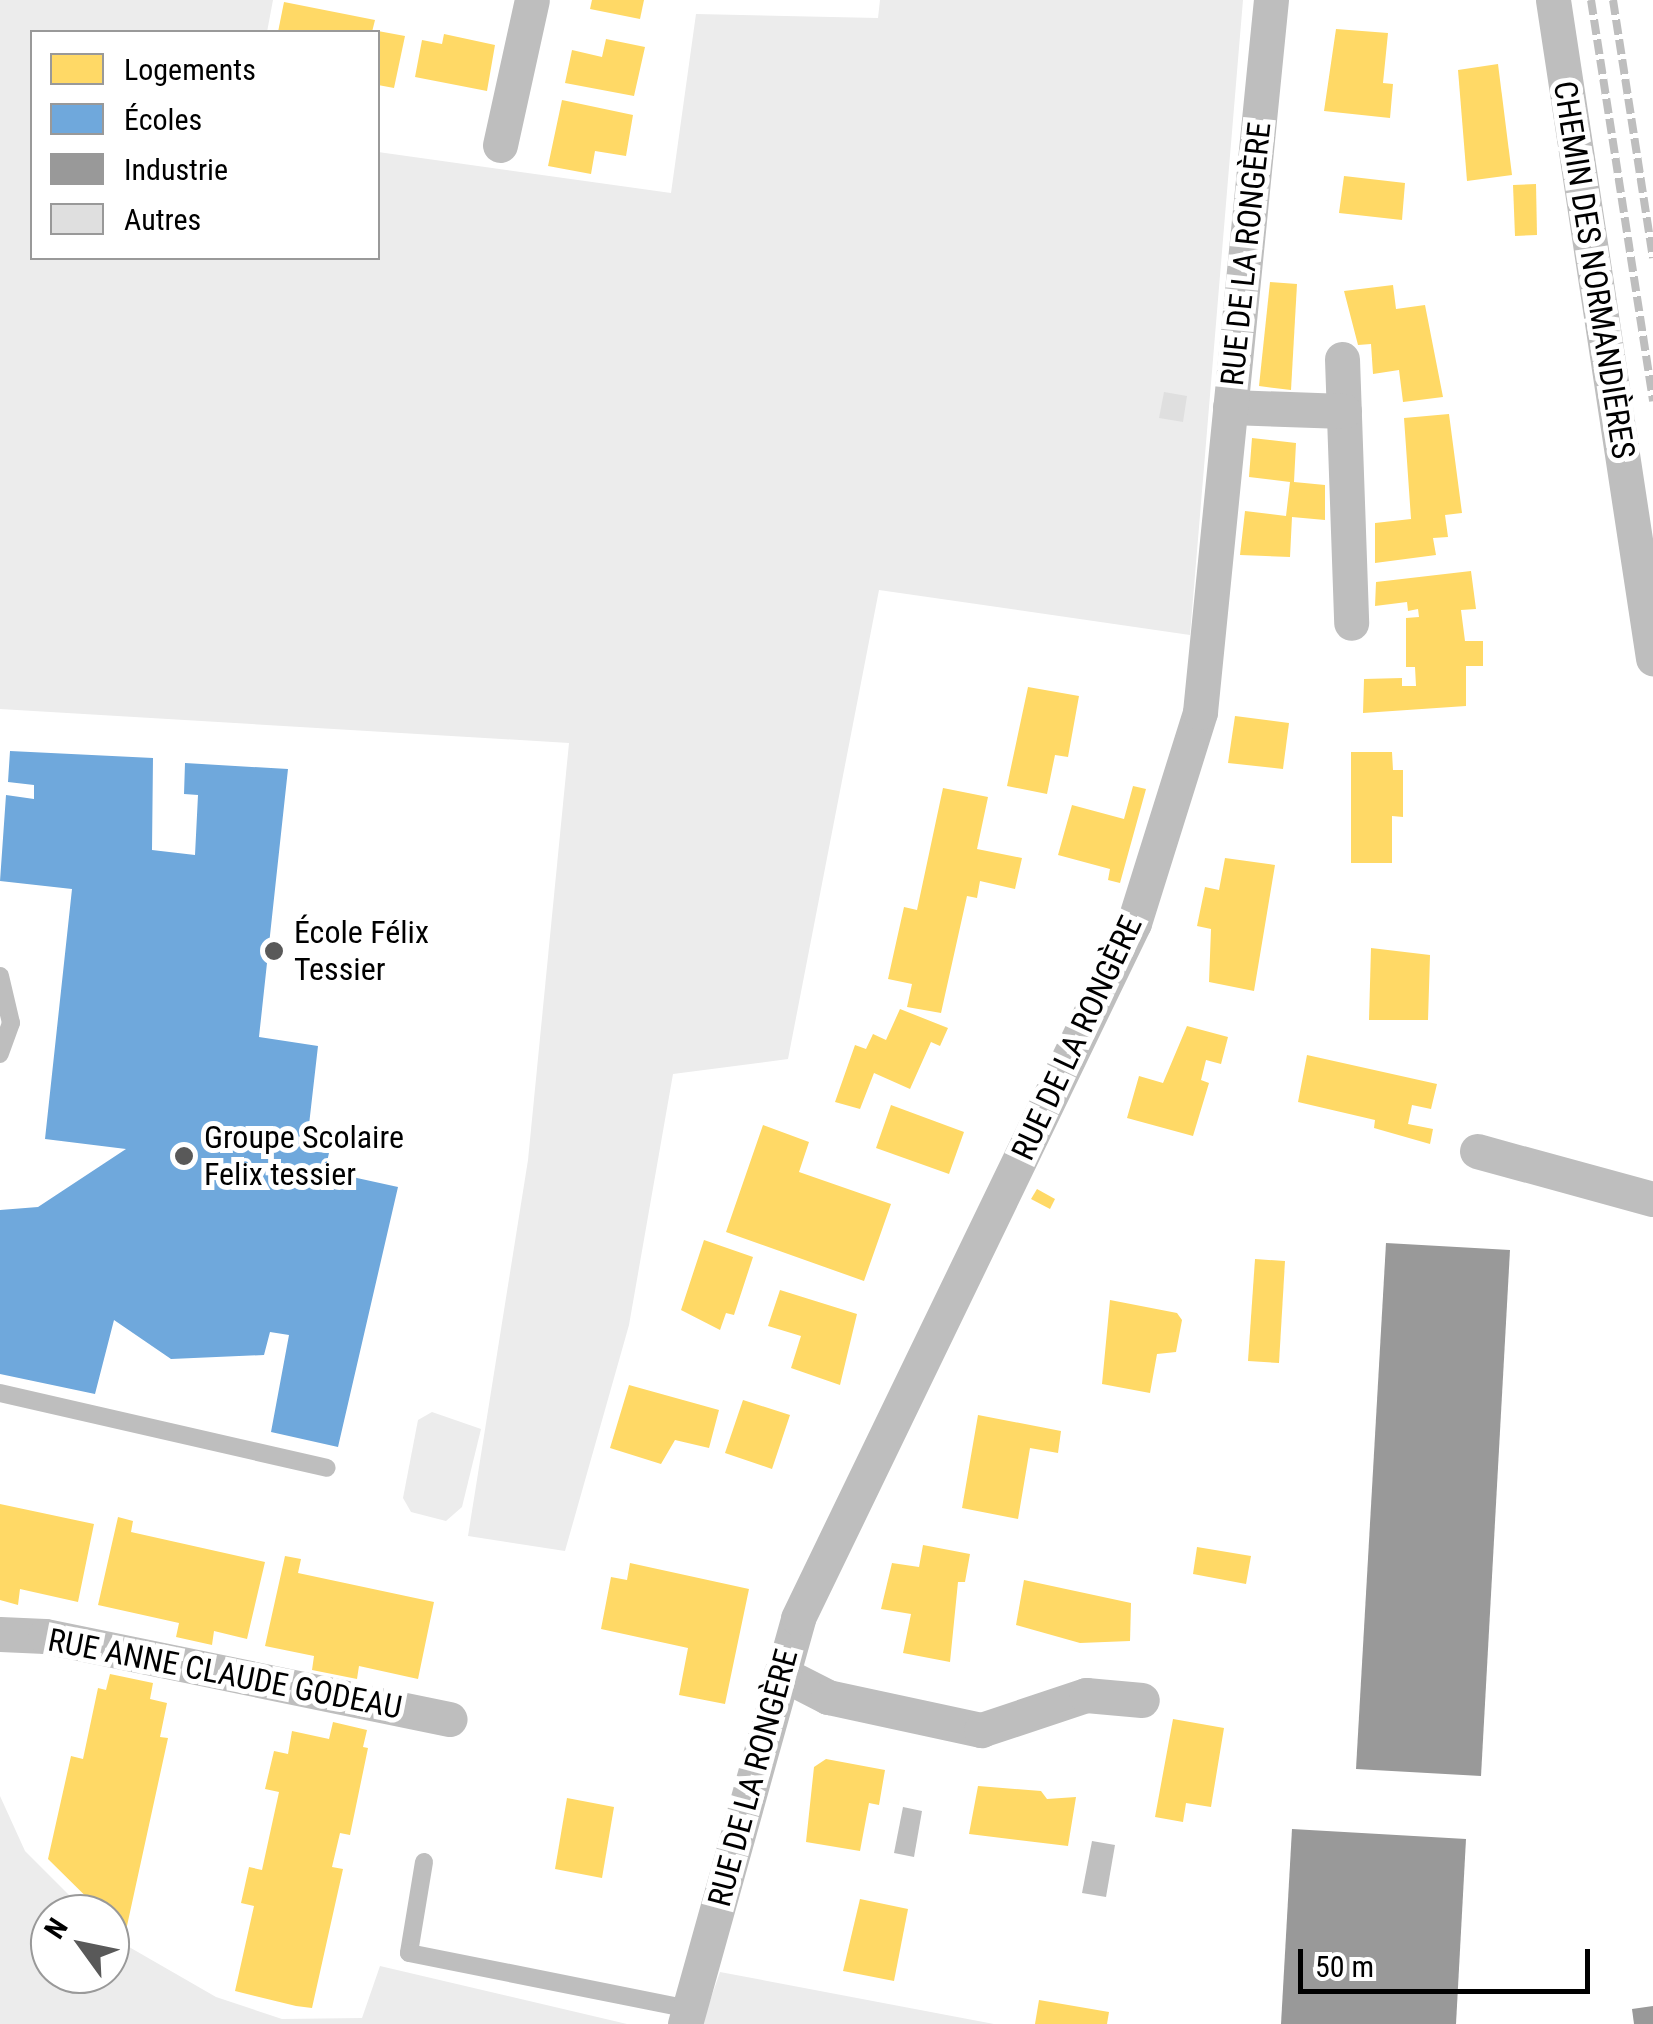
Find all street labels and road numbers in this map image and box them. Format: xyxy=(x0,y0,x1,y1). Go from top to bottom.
street label: CHEMIN DES NORMANDIÈRES xyxy=(1545,78,1643,462)
street label: RUE DE LA RONGÈRE xyxy=(1213,120,1279,388)
street label: RUE DE LA RONGÈRE xyxy=(1004,910,1150,1166)
street label: RUE ANNE CLAUDE GODEAU xyxy=(45,1621,405,1727)
street label: RUE DE LA RONGÈRE xyxy=(700,1645,806,1911)

